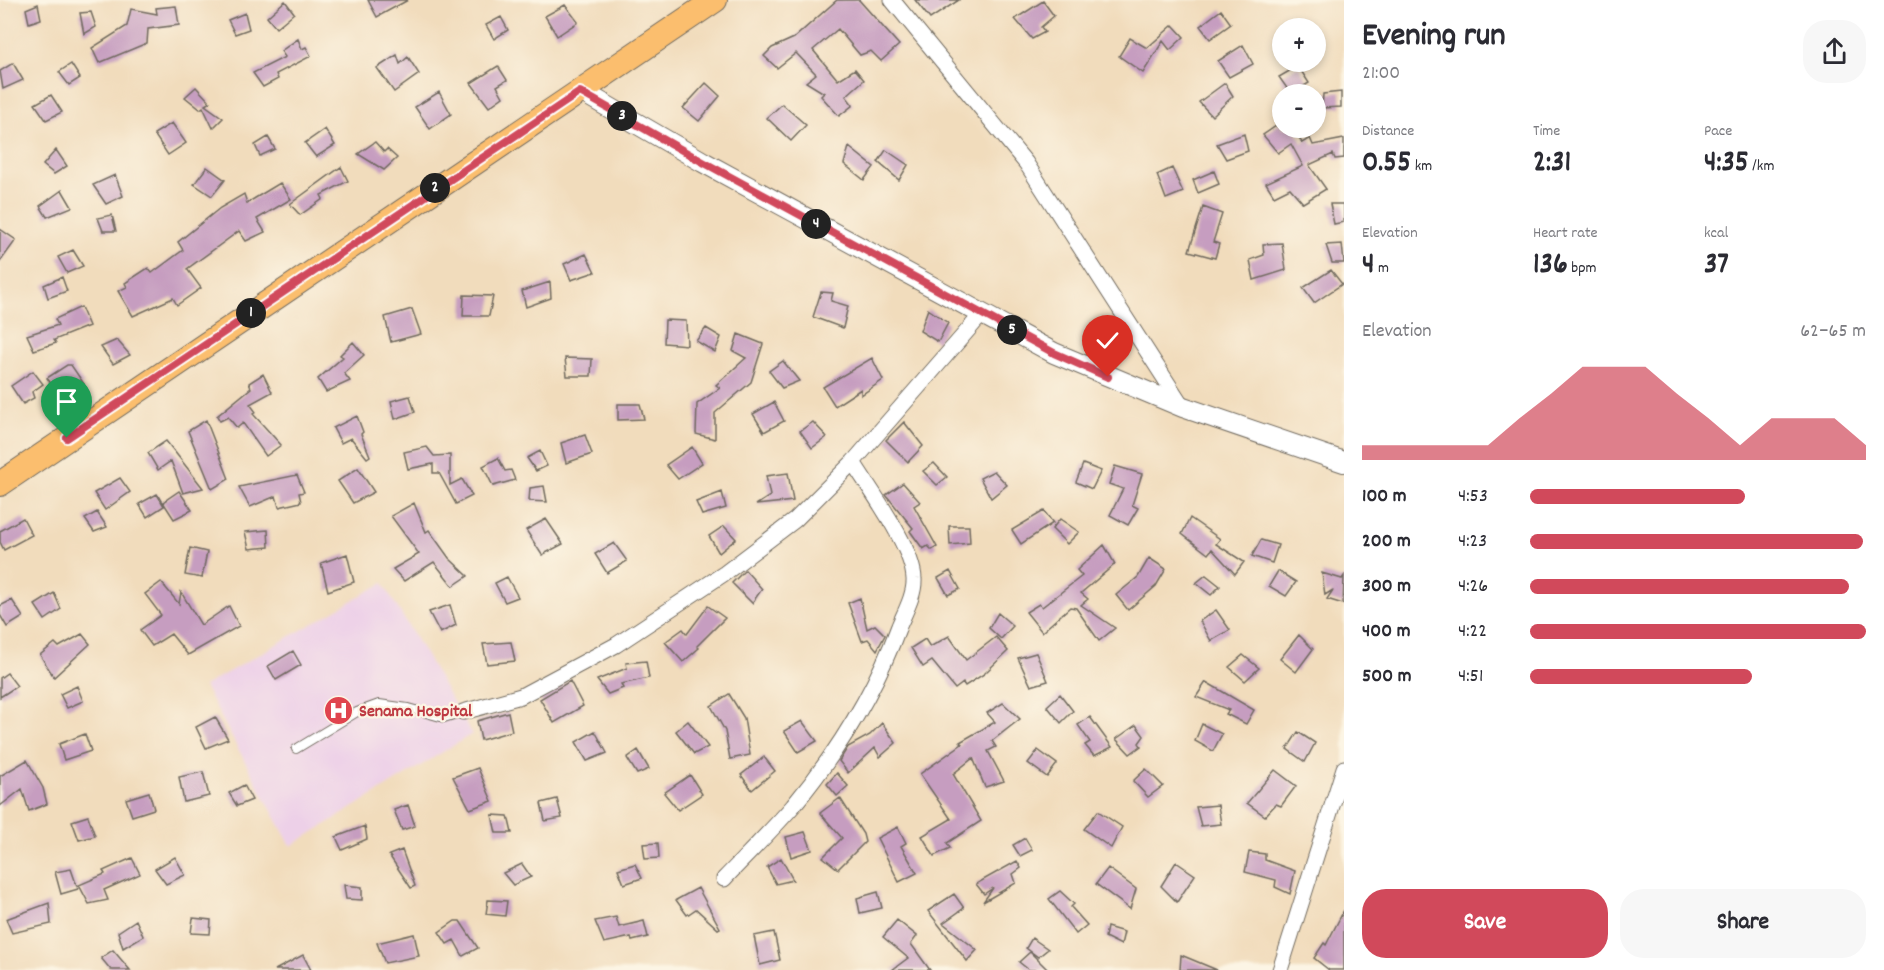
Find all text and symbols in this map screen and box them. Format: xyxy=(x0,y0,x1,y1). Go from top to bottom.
text: Evening run xyxy=(1362,14,1506,61)
map controls xyxy=(1272,18,1326,138)
button: + xyxy=(1272,18,1326,72)
button: share xyxy=(1803,20,1866,83)
text: 21:00 xyxy=(1362,60,1400,88)
button: − xyxy=(1272,84,1326,138)
pin: 3 xyxy=(607,101,637,131)
text: 3 xyxy=(618,104,626,127)
text: Distance xyxy=(1362,120,1414,143)
text: Time xyxy=(1533,120,1560,143)
text: Pace xyxy=(1704,120,1732,143)
text: 0.55 xyxy=(1362,143,1411,186)
text: 2:31 xyxy=(1533,143,1571,186)
text: 4:35 xyxy=(1704,143,1749,186)
text: km xyxy=(1411,155,1432,178)
text: /km xyxy=(1749,155,1774,178)
pin: 2 xyxy=(420,173,450,203)
text: 2 xyxy=(432,176,439,199)
pin: 4 xyxy=(801,209,831,239)
text: 4 xyxy=(813,212,819,235)
text: Elevation xyxy=(1362,222,1418,245)
text: Heart rate xyxy=(1533,222,1598,245)
text: kcal xyxy=(1704,222,1728,245)
text: 4 xyxy=(1362,245,1374,288)
text: 136 xyxy=(1533,245,1568,288)
text: 37 xyxy=(1704,245,1729,288)
text: m xyxy=(1374,257,1389,280)
text: bpm xyxy=(1568,257,1597,280)
pin: 1 xyxy=(236,298,266,328)
text: 1 xyxy=(249,301,253,324)
pin: 5 xyxy=(997,315,1027,345)
pin xyxy=(1082,315,1133,377)
text: 5 xyxy=(1008,318,1016,341)
text: Elevation xyxy=(1362,318,1432,346)
text: 62–65 m xyxy=(1800,318,1866,346)
icon: check xyxy=(1091,324,1124,357)
pin xyxy=(41,376,92,438)
icon: arrive xyxy=(50,385,83,418)
text: 100 m xyxy=(1362,483,1407,511)
text: 4:53 xyxy=(1458,483,1488,511)
text: 200 m xyxy=(1362,528,1411,556)
text: 4:23 xyxy=(1458,528,1487,556)
text: 300 m xyxy=(1362,573,1411,601)
text: 4:26 xyxy=(1458,573,1488,601)
text: 400 m xyxy=(1362,618,1410,646)
text: 4:22 xyxy=(1458,618,1487,646)
text: 500 m xyxy=(1362,663,1411,691)
text: 4:51 xyxy=(1458,663,1483,691)
hospital icon: Senama Hospital xyxy=(322,694,354,726)
place label: Senama Hospital xyxy=(359,700,473,725)
button: Save xyxy=(1362,889,1608,958)
button: Share xyxy=(1620,889,1866,958)

